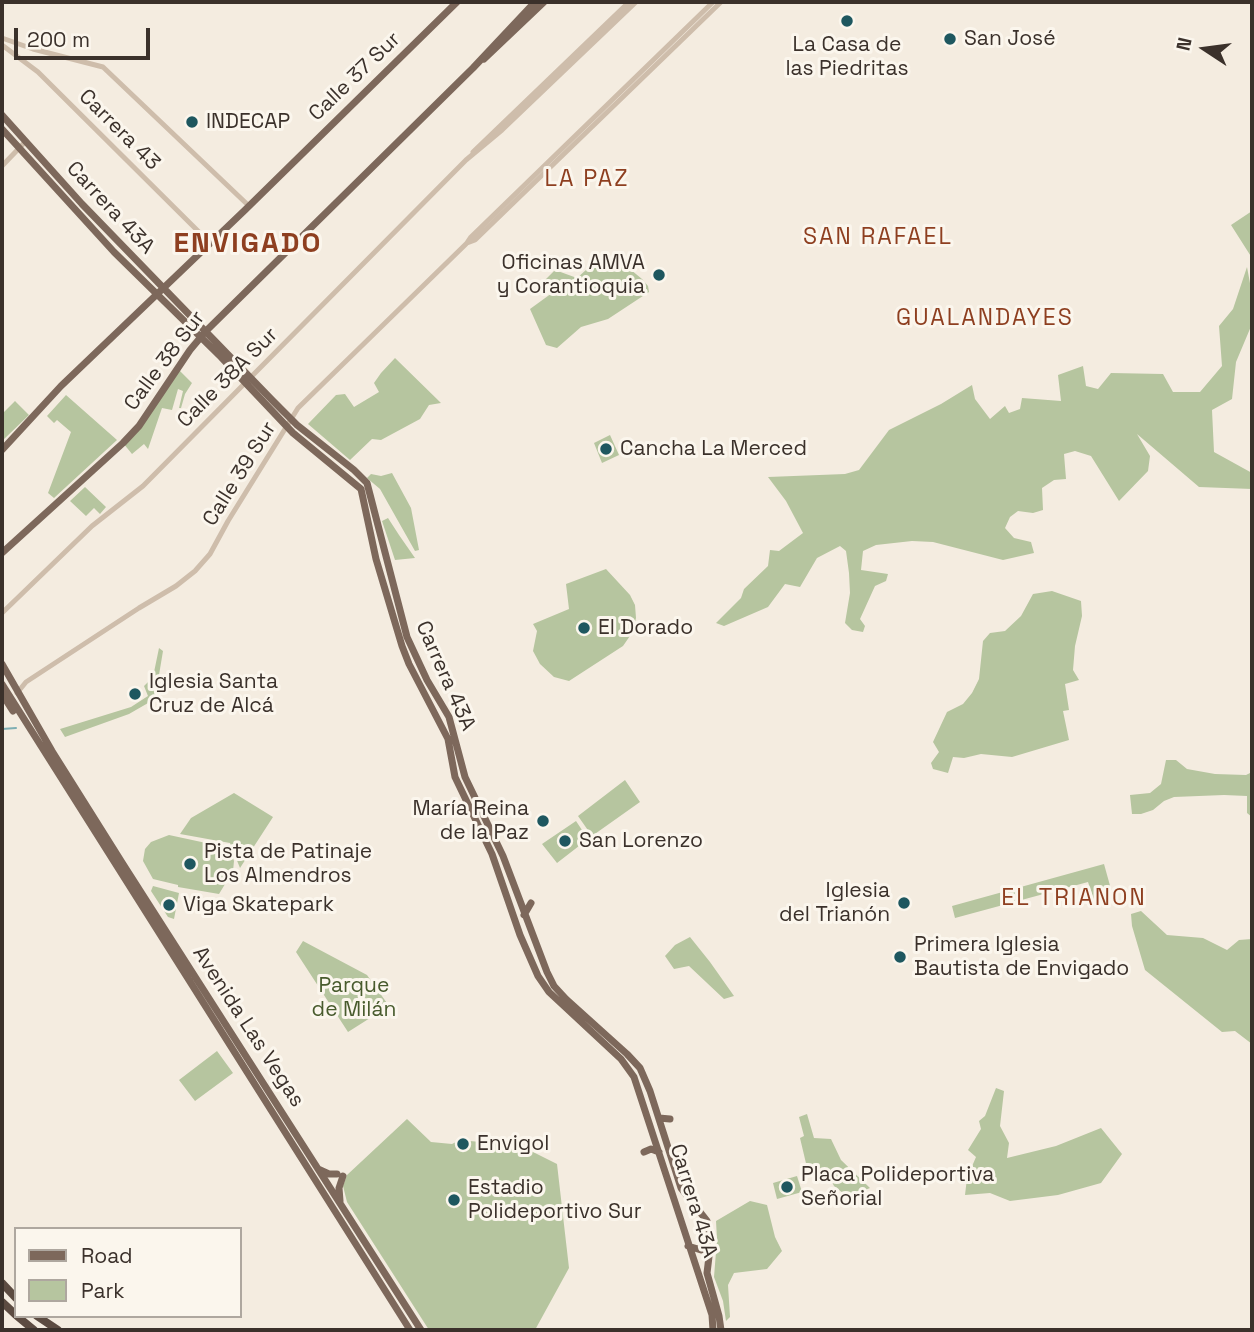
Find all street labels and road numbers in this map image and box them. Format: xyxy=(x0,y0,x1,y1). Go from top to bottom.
street label: Calle 37 Sur xyxy=(304,27,406,127)
street label: Carrera 43 xyxy=(73,84,165,176)
street label: Carrera 43A xyxy=(61,156,159,260)
street label: Calle 38 Sur xyxy=(119,306,211,416)
street label: Calle 38A Sur xyxy=(173,323,283,433)
street label: Calle 39 Sur xyxy=(198,417,282,531)
street label: Carrera 43A xyxy=(410,617,480,735)
street label: Avenida Las Vegas xyxy=(187,942,309,1112)
street label: Carrera 43A xyxy=(664,1141,722,1261)

